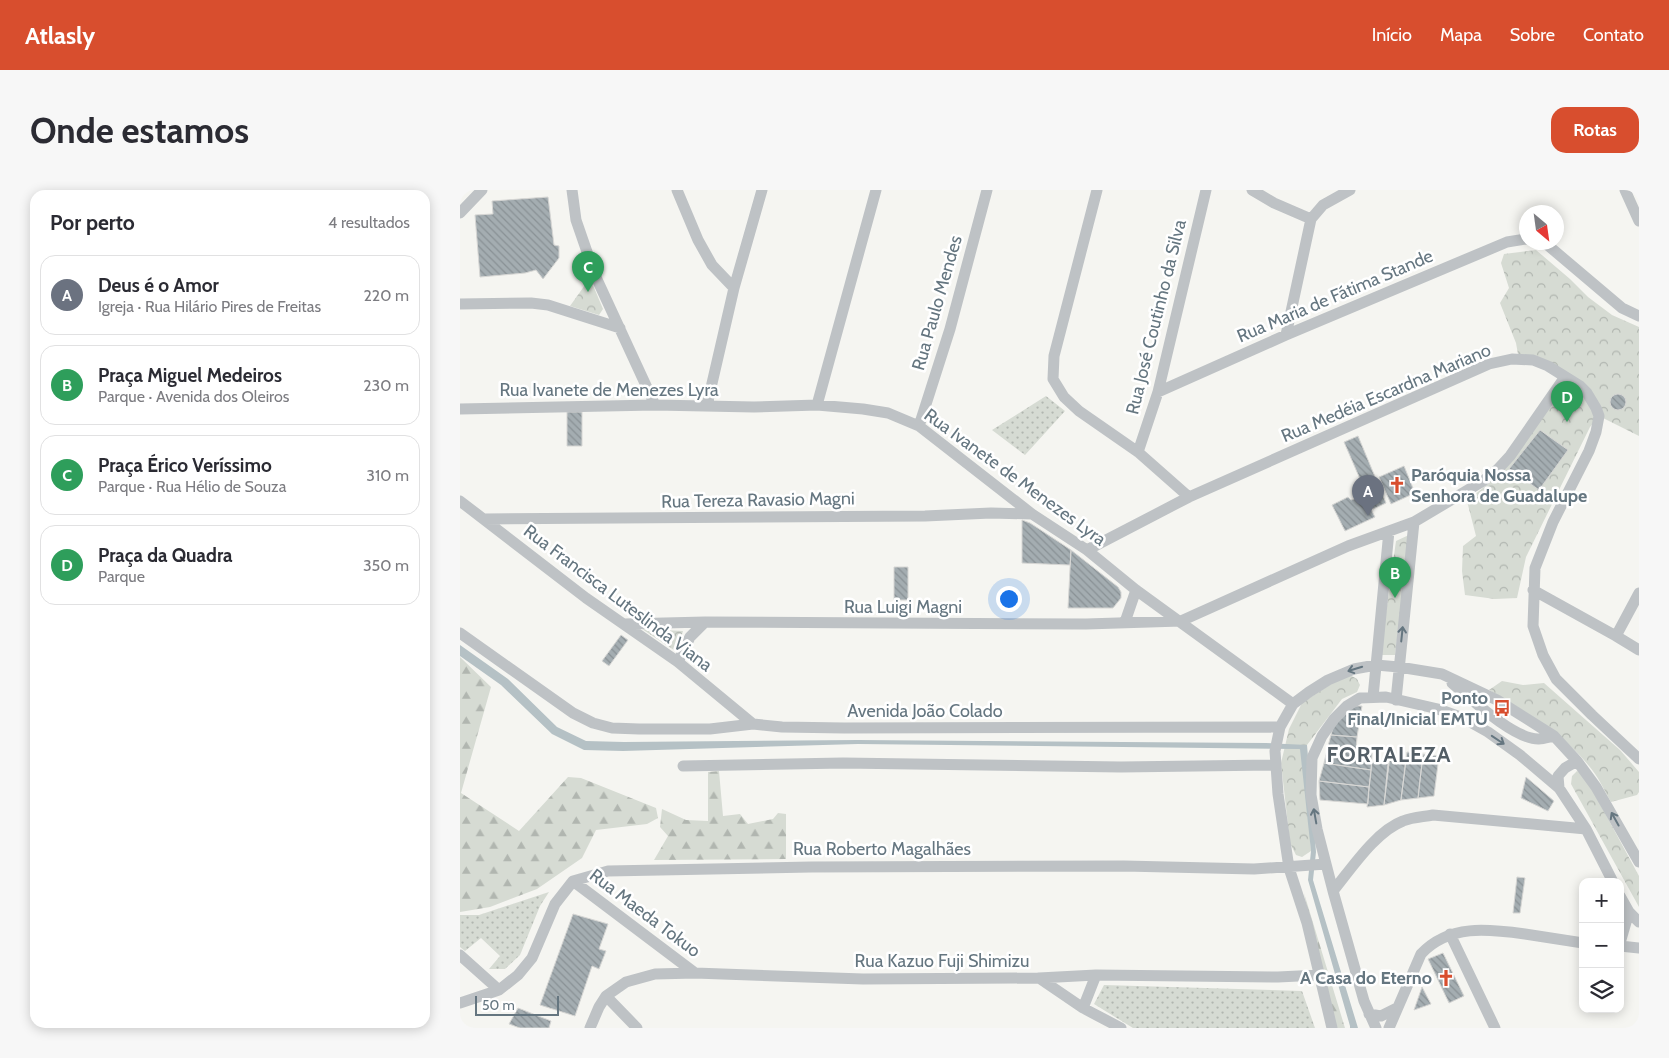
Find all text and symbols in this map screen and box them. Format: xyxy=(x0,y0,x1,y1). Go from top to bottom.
text: Atlasly xyxy=(25,21,95,50)
text: Início xyxy=(1372,24,1412,46)
text: Mapa xyxy=(1440,24,1482,46)
text: Sobre xyxy=(1510,24,1555,46)
text: Contato xyxy=(1583,24,1644,46)
button: Rotas xyxy=(1551,107,1639,153)
text: Onde estamos xyxy=(30,109,249,152)
north arrow xyxy=(1519,205,1564,250)
text: Por perto xyxy=(50,210,135,235)
text: 4 resultados xyxy=(328,213,410,232)
street label: Rua José Coutinho da Silva xyxy=(1121,217,1191,417)
street label: Rua Paulo Mendes xyxy=(907,233,967,373)
street label: Rua Maria de Fátima Stande xyxy=(1234,245,1436,347)
pin: C xyxy=(572,251,604,292)
text: Deus é o Amor xyxy=(98,274,219,297)
text: A xyxy=(62,286,72,305)
text: 220 m xyxy=(363,286,409,305)
text: Igreja · Rua Hilário Pires de Freitas xyxy=(98,297,321,316)
street label: Rua Medéia Escardna Mariano xyxy=(1278,339,1494,447)
text: Praça Miguel Medeiros xyxy=(98,364,282,387)
text: B xyxy=(62,376,72,395)
text: 230 m xyxy=(363,376,409,395)
street label: Rua Ivanete de Menezes Lyra xyxy=(499,379,719,401)
pin: D xyxy=(1551,381,1583,422)
text: Parque · Avenida dos Oleiros xyxy=(98,387,289,406)
street label: Rua Ivanete de Menezes Lyra xyxy=(920,404,1110,551)
text: Praça Érico Veríssimo xyxy=(98,454,272,477)
place label: Paróquia Nossa Senhora de Guadalupe xyxy=(1411,464,1587,507)
text: C xyxy=(62,466,72,485)
text: 310 m xyxy=(366,466,409,485)
pin: A xyxy=(1352,475,1384,516)
church icon: Paróquia Nossa Senhora de Guadalupe xyxy=(1387,475,1407,495)
text: Parque · Rua Hélio de Souza xyxy=(98,477,286,496)
street label: Rua Tereza Ravasio Magni xyxy=(661,487,855,513)
street label: Rua Francisca Luteslinda Viana xyxy=(519,520,717,676)
text: Praça da Quadra xyxy=(98,544,233,567)
text: D xyxy=(61,556,73,575)
text: 350 m xyxy=(363,556,409,575)
pin: B xyxy=(1379,557,1411,598)
text: Parque xyxy=(98,567,145,586)
your location xyxy=(996,586,1022,612)
street label: Rua Luigi Magni xyxy=(844,596,962,618)
one-way arrow xyxy=(1397,626,1407,642)
one-way arrow xyxy=(1348,665,1364,675)
place label: Ponto Final/Inicial EMTU xyxy=(1347,687,1488,730)
bus stop icon: Ponto Final/Inicial EMTU xyxy=(1492,698,1512,718)
street label: Avenida João Colado xyxy=(847,700,1003,722)
one-way arrow xyxy=(1491,735,1505,745)
district label: FORTALEZA xyxy=(1327,741,1451,768)
one-way arrow xyxy=(1309,809,1319,825)
one-way arrow xyxy=(1610,812,1620,827)
street label: Rua Roberto Magalhães xyxy=(793,838,971,860)
street label: Rua Maeda Tokuo xyxy=(585,864,705,962)
map controls xyxy=(1579,878,1624,1013)
button: + xyxy=(1579,878,1624,923)
button: − xyxy=(1579,923,1624,968)
street label: Rua Kazuo Fuji Shimizu xyxy=(855,950,1029,972)
place label: A Casa do Eterno xyxy=(1300,967,1432,989)
church icon: A Casa do Eterno xyxy=(1436,968,1456,988)
button: layers xyxy=(1579,968,1624,1013)
scale bar xyxy=(475,993,559,1016)
text: 50 m xyxy=(482,996,515,1014)

